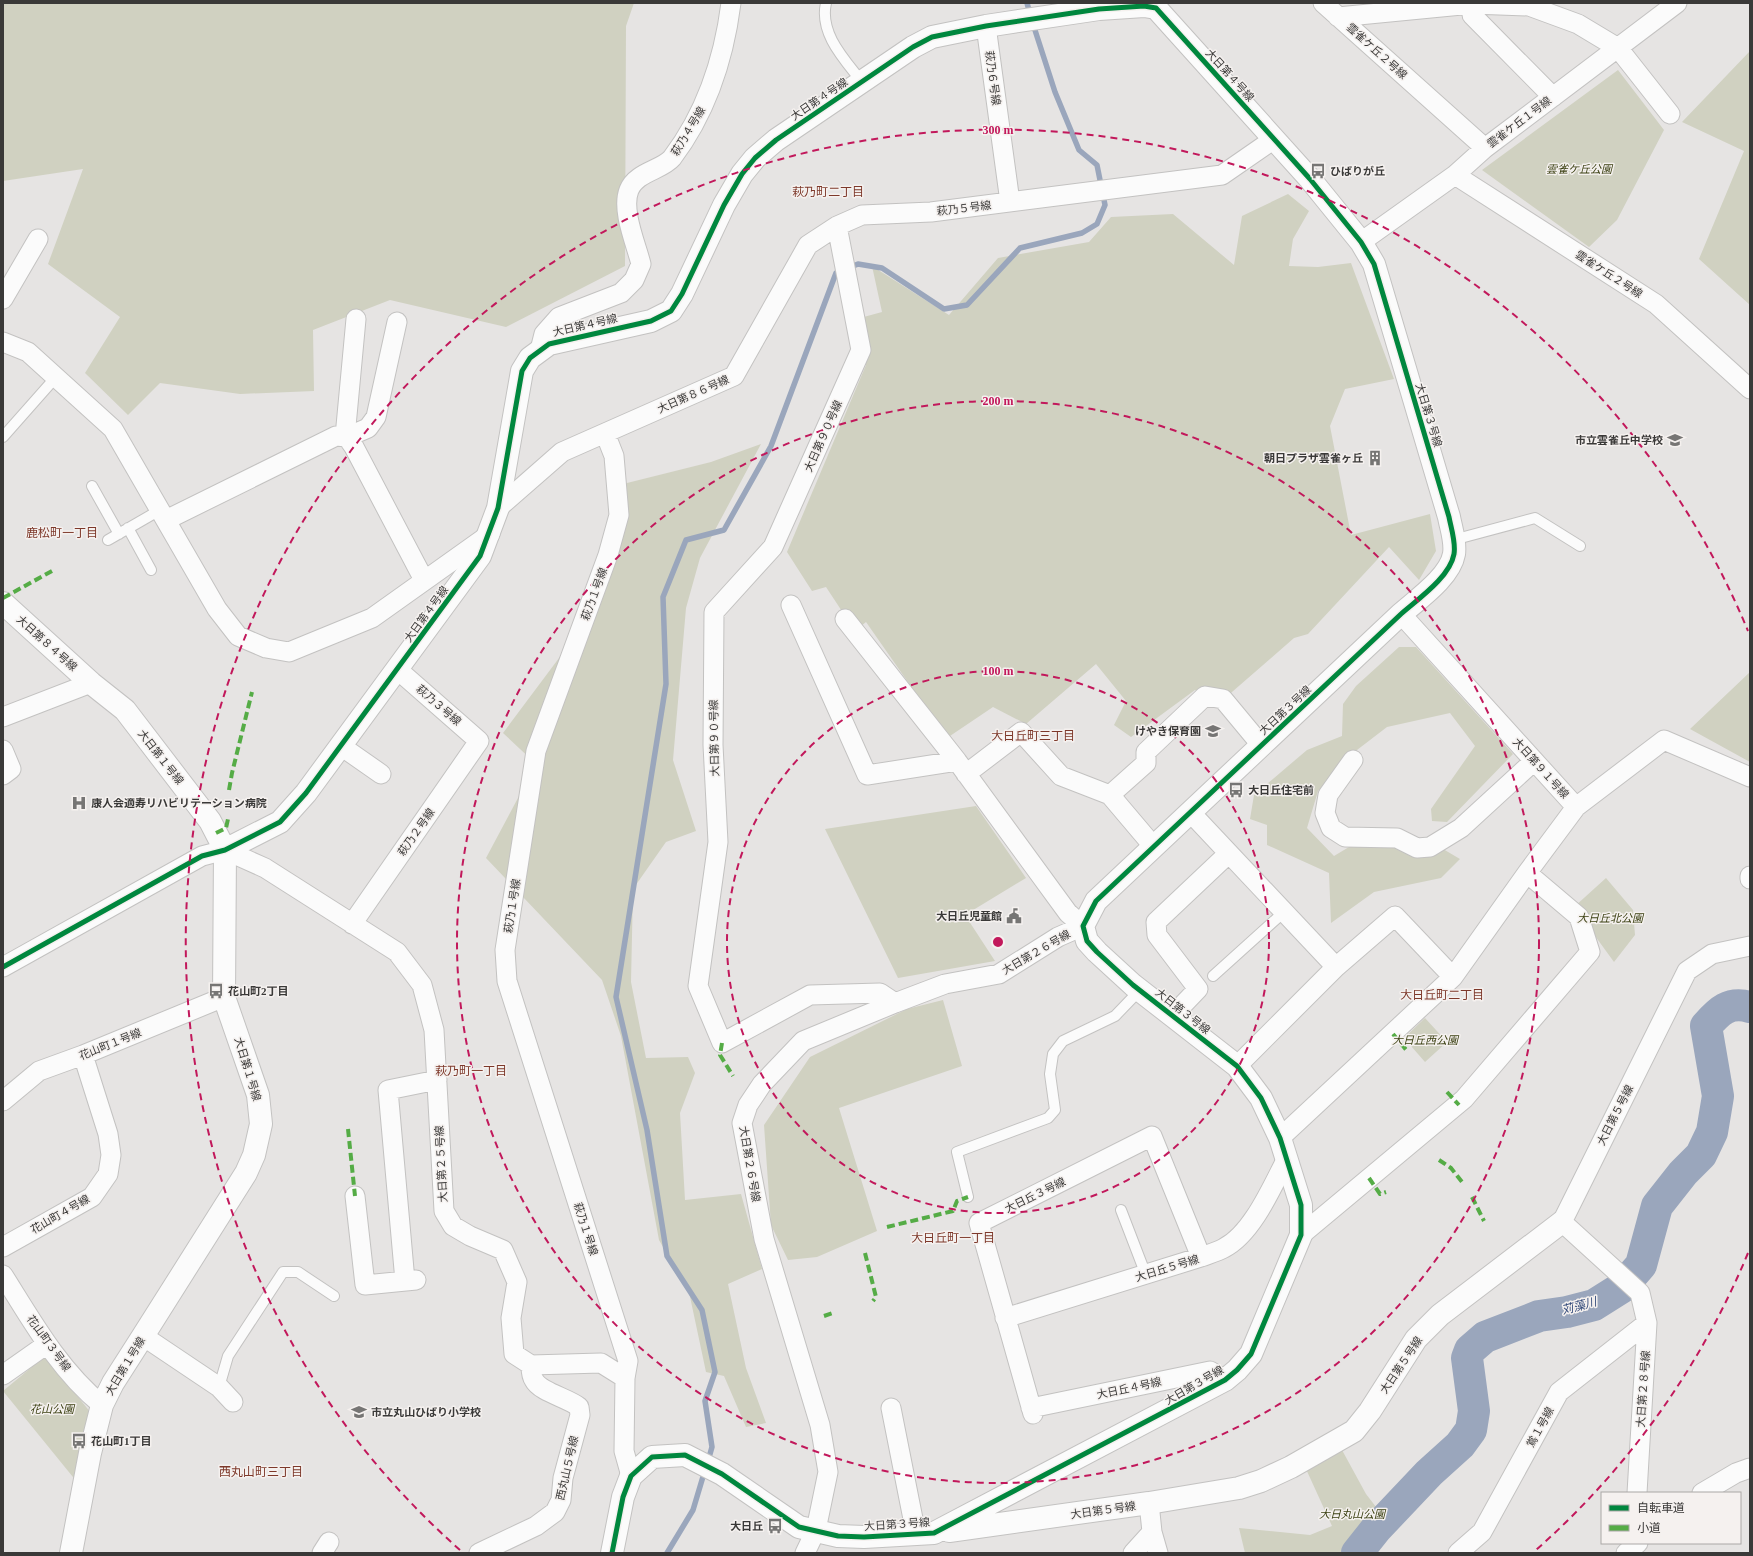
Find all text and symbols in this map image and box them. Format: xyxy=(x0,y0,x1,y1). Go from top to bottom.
street label: 雲雀ケ丘２号線 xyxy=(1344,21,1410,81)
street label: 大日第４号線 xyxy=(1203,46,1257,104)
street label: 萩乃６号線 xyxy=(983,50,1003,106)
street label: 大日第４号線 xyxy=(788,76,850,122)
street label: 雲雀ケ丘１号線 xyxy=(1485,94,1553,150)
street label: 萩乃４号線 xyxy=(669,104,707,158)
text: 300 m xyxy=(983,123,1014,137)
bus stop icon: ひばりが丘 xyxy=(1309,162,1327,180)
park label: 雲雀ケ丘公園 xyxy=(1546,163,1614,175)
place label: ひばりが丘 xyxy=(1330,165,1385,177)
district label: 萩乃町二丁目 xyxy=(792,185,864,199)
street label: 萩乃５号線 xyxy=(936,199,992,217)
street label: 雲雀ケ丘２号線 xyxy=(1573,248,1645,300)
street label: 大日第４号線 xyxy=(551,312,619,338)
street label: 大日第８６号線 xyxy=(655,373,731,415)
street label: 大日第３号線 xyxy=(1414,382,1444,448)
text: 200 m xyxy=(983,394,1014,408)
street label: 大日第９０号線 xyxy=(802,398,844,474)
school or university icon: 市立雲雀丘中学校 xyxy=(1666,431,1684,449)
place label: 市立雲雀丘中学校 xyxy=(1575,434,1663,446)
building icon: 朝日プラザ雲雀ヶ丘 xyxy=(1366,449,1384,467)
place label: 朝日プラザ雲雀ヶ丘 xyxy=(1264,452,1363,464)
district label: 鹿松町一丁目 xyxy=(26,526,98,540)
street label: 萩乃１号線 xyxy=(579,566,609,622)
street label: 大日第４号線 xyxy=(402,584,450,644)
street label: 大日第８４号線 xyxy=(14,613,80,673)
text: 100 m xyxy=(983,664,1014,678)
street label: 萩乃３号線 xyxy=(414,682,464,728)
street label: 大日第３号線 xyxy=(1257,683,1313,737)
street label: 大日第９０号線 xyxy=(707,699,721,777)
school or university icon: けやき保育園 xyxy=(1204,722,1222,740)
place label: けやき保育園 xyxy=(1135,725,1201,737)
street label: 大日第１号線 xyxy=(136,727,186,787)
district label: 大日丘町三丁目 xyxy=(991,729,1075,743)
street label: 大日第９１号線 xyxy=(1511,735,1571,801)
bus stop icon: 大日丘住宅前 xyxy=(1227,781,1245,799)
place label: 大日丘住宅前 xyxy=(1248,784,1314,796)
hospital icon: 康人会適寿リハビリテーション病院 xyxy=(70,794,88,812)
place label: 康人会適寿リハビリテーション病院 xyxy=(91,797,267,809)
street label: 萩乃２号線 xyxy=(395,806,437,858)
street label: 萩乃１号線 xyxy=(502,878,522,934)
public building icon: 大日丘児童館 xyxy=(1005,907,1023,925)
place label: 大日丘児童館 xyxy=(936,910,1002,922)
park label: 大日丘北公園 xyxy=(1577,912,1645,924)
street label: 大日第２６号線 xyxy=(1000,928,1072,976)
centre of rings xyxy=(991,935,1005,949)
bus stop icon: 花山町2丁目 xyxy=(207,982,225,1000)
place label: 花山町2丁目 xyxy=(228,985,289,997)
street label: 大日第３号線 xyxy=(1153,986,1213,1036)
district label: 大日丘町二丁目 xyxy=(1400,988,1484,1002)
street label: 花山町１号線 xyxy=(77,1026,143,1062)
park label: 大日丘西公園 xyxy=(1392,1034,1460,1046)
street label: 大日第１号線 xyxy=(233,1036,263,1102)
district label: 萩乃町一丁目 xyxy=(435,1064,507,1078)
street label: 大日第５号線 xyxy=(1595,1083,1635,1147)
street label: 大日第２５号線 xyxy=(433,1125,449,1203)
street label: 大日第２６号線 xyxy=(737,1125,763,1203)
street label: 大日丘３号線 xyxy=(1003,1175,1067,1215)
street label: 花山町４号線 xyxy=(28,1192,92,1236)
street label: 萩乃１号線 xyxy=(572,1201,600,1257)
district label: 大日丘町一丁目 xyxy=(911,1231,995,1245)
street label: 大日丘５号線 xyxy=(1134,1253,1200,1283)
water label: 苅藻川 xyxy=(1560,1294,1600,1317)
street label: 花山町３号線 xyxy=(25,1313,73,1373)
street label: 大日第５号線 xyxy=(1378,1334,1424,1396)
street label: 大日第１号線 xyxy=(103,1335,147,1397)
street label: 大日第２８号線 xyxy=(1634,1350,1652,1428)
street label: 大日第３号線 xyxy=(1162,1363,1226,1407)
street label: 大日丘４号線 xyxy=(1095,1375,1163,1401)
park label: 花山公園 xyxy=(30,1403,76,1415)
school or university icon: 市立丸山ひばり小学校 xyxy=(350,1403,368,1421)
street label: 鴬１号線 xyxy=(1524,1405,1556,1449)
place label: 市立丸山ひばり小学校 xyxy=(371,1406,481,1418)
bus stop icon: 花山町1丁目 xyxy=(70,1432,88,1450)
street label: 西丸山５号線 xyxy=(554,1434,580,1502)
place label: 花山町1丁目 xyxy=(91,1435,152,1447)
district label: 西丸山町三丁目 xyxy=(219,1465,303,1479)
legend xyxy=(1601,1492,1741,1544)
street label: 大日第５号線 xyxy=(1069,1499,1137,1521)
text: 自転車道 xyxy=(1637,1501,1685,1515)
park label: 大日丸山公園 xyxy=(1319,1508,1387,1520)
street label: 大日第３号線 xyxy=(864,1516,930,1532)
bus stop icon: 大日丘 xyxy=(766,1517,784,1535)
place label: 大日丘 xyxy=(730,1520,763,1532)
text: 小道 xyxy=(1637,1521,1661,1535)

